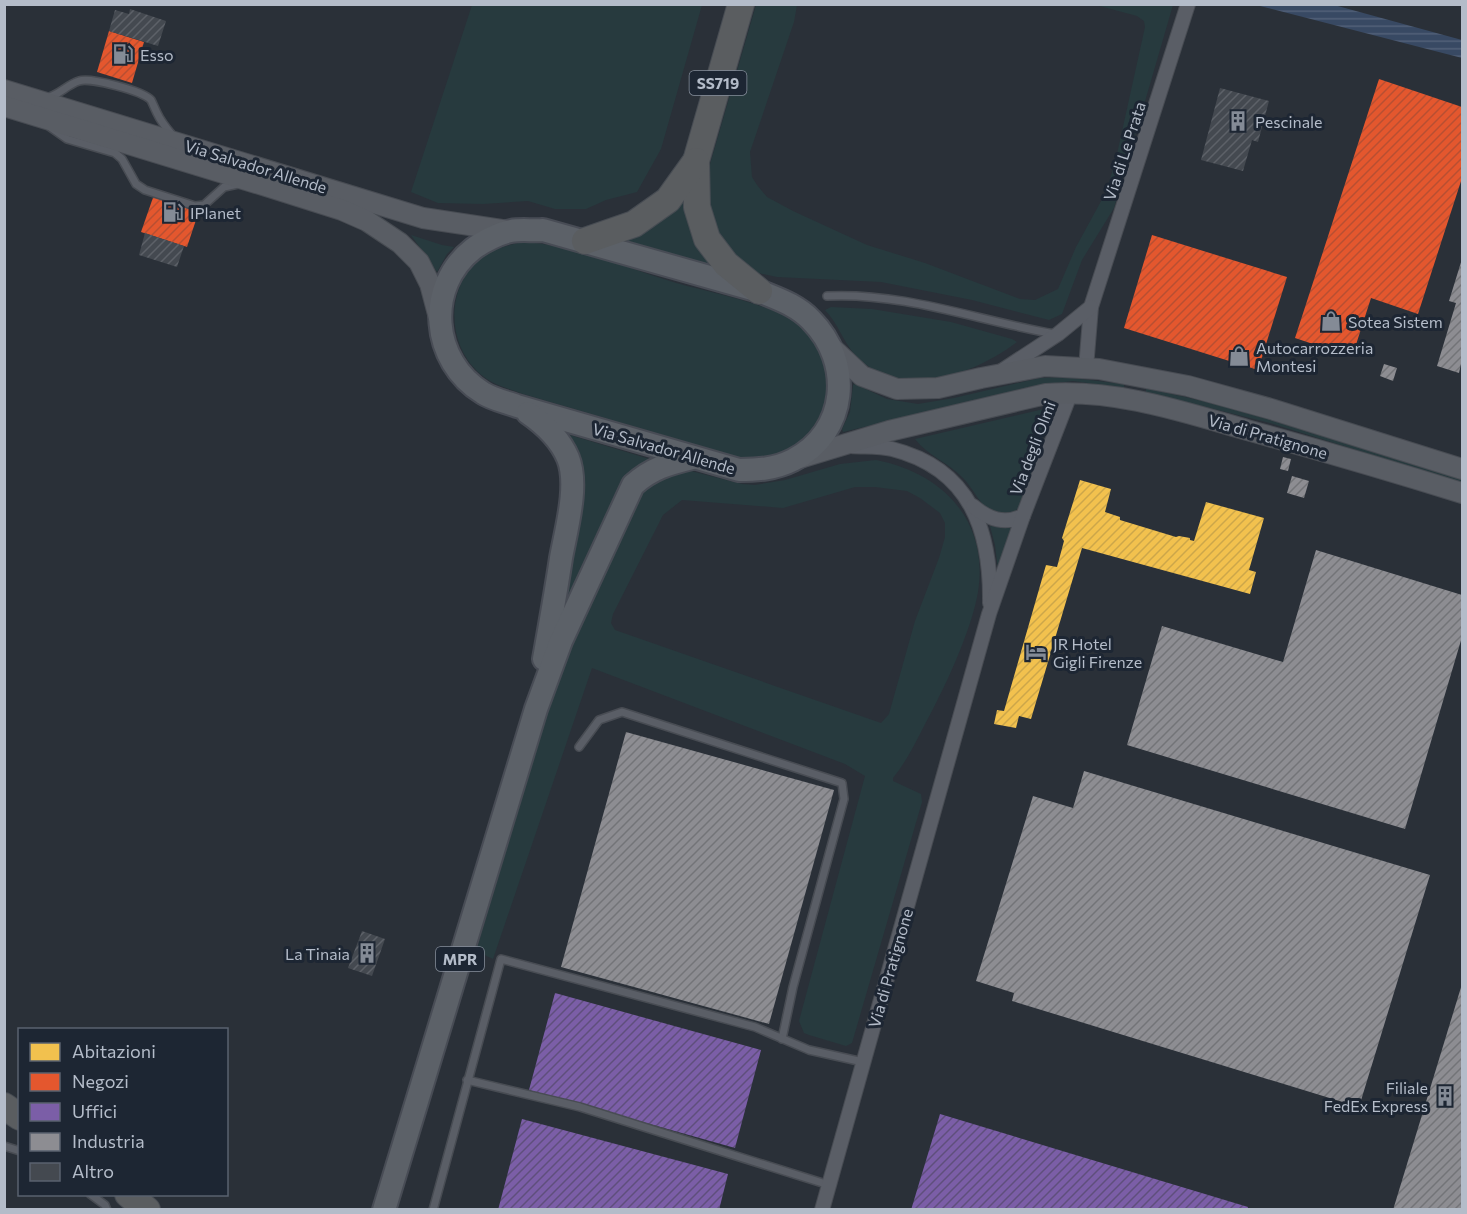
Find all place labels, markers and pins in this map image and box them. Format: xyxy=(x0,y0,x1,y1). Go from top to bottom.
fuel station icon: Esso xyxy=(111,42,135,66)
place label: Esso xyxy=(140,45,174,64)
building icon: Pescinale xyxy=(1226,109,1250,133)
place label: Pescinale xyxy=(1255,112,1323,131)
fuel station icon: IPlanet xyxy=(161,200,185,224)
place label: IPlanet xyxy=(190,203,241,222)
shop icon: Sotea Sistem xyxy=(1319,309,1343,333)
place label: Sotea Sistem xyxy=(1348,312,1443,331)
place label: Autocarrozzeria Montesi xyxy=(1256,338,1373,375)
shop icon: Autocarrozzeria Montesi xyxy=(1227,344,1251,368)
place label: JR Hotel Gigli Firenze xyxy=(1053,634,1142,671)
hotel icon: JR Hotel Gigli Firenze xyxy=(1024,640,1048,664)
building icon: La Tinaia xyxy=(355,941,379,965)
place label: La Tinaia xyxy=(285,944,350,963)
place label: Filiale FedEx Express xyxy=(1324,1078,1428,1115)
building icon: Filiale FedEx Express xyxy=(1433,1084,1457,1108)

